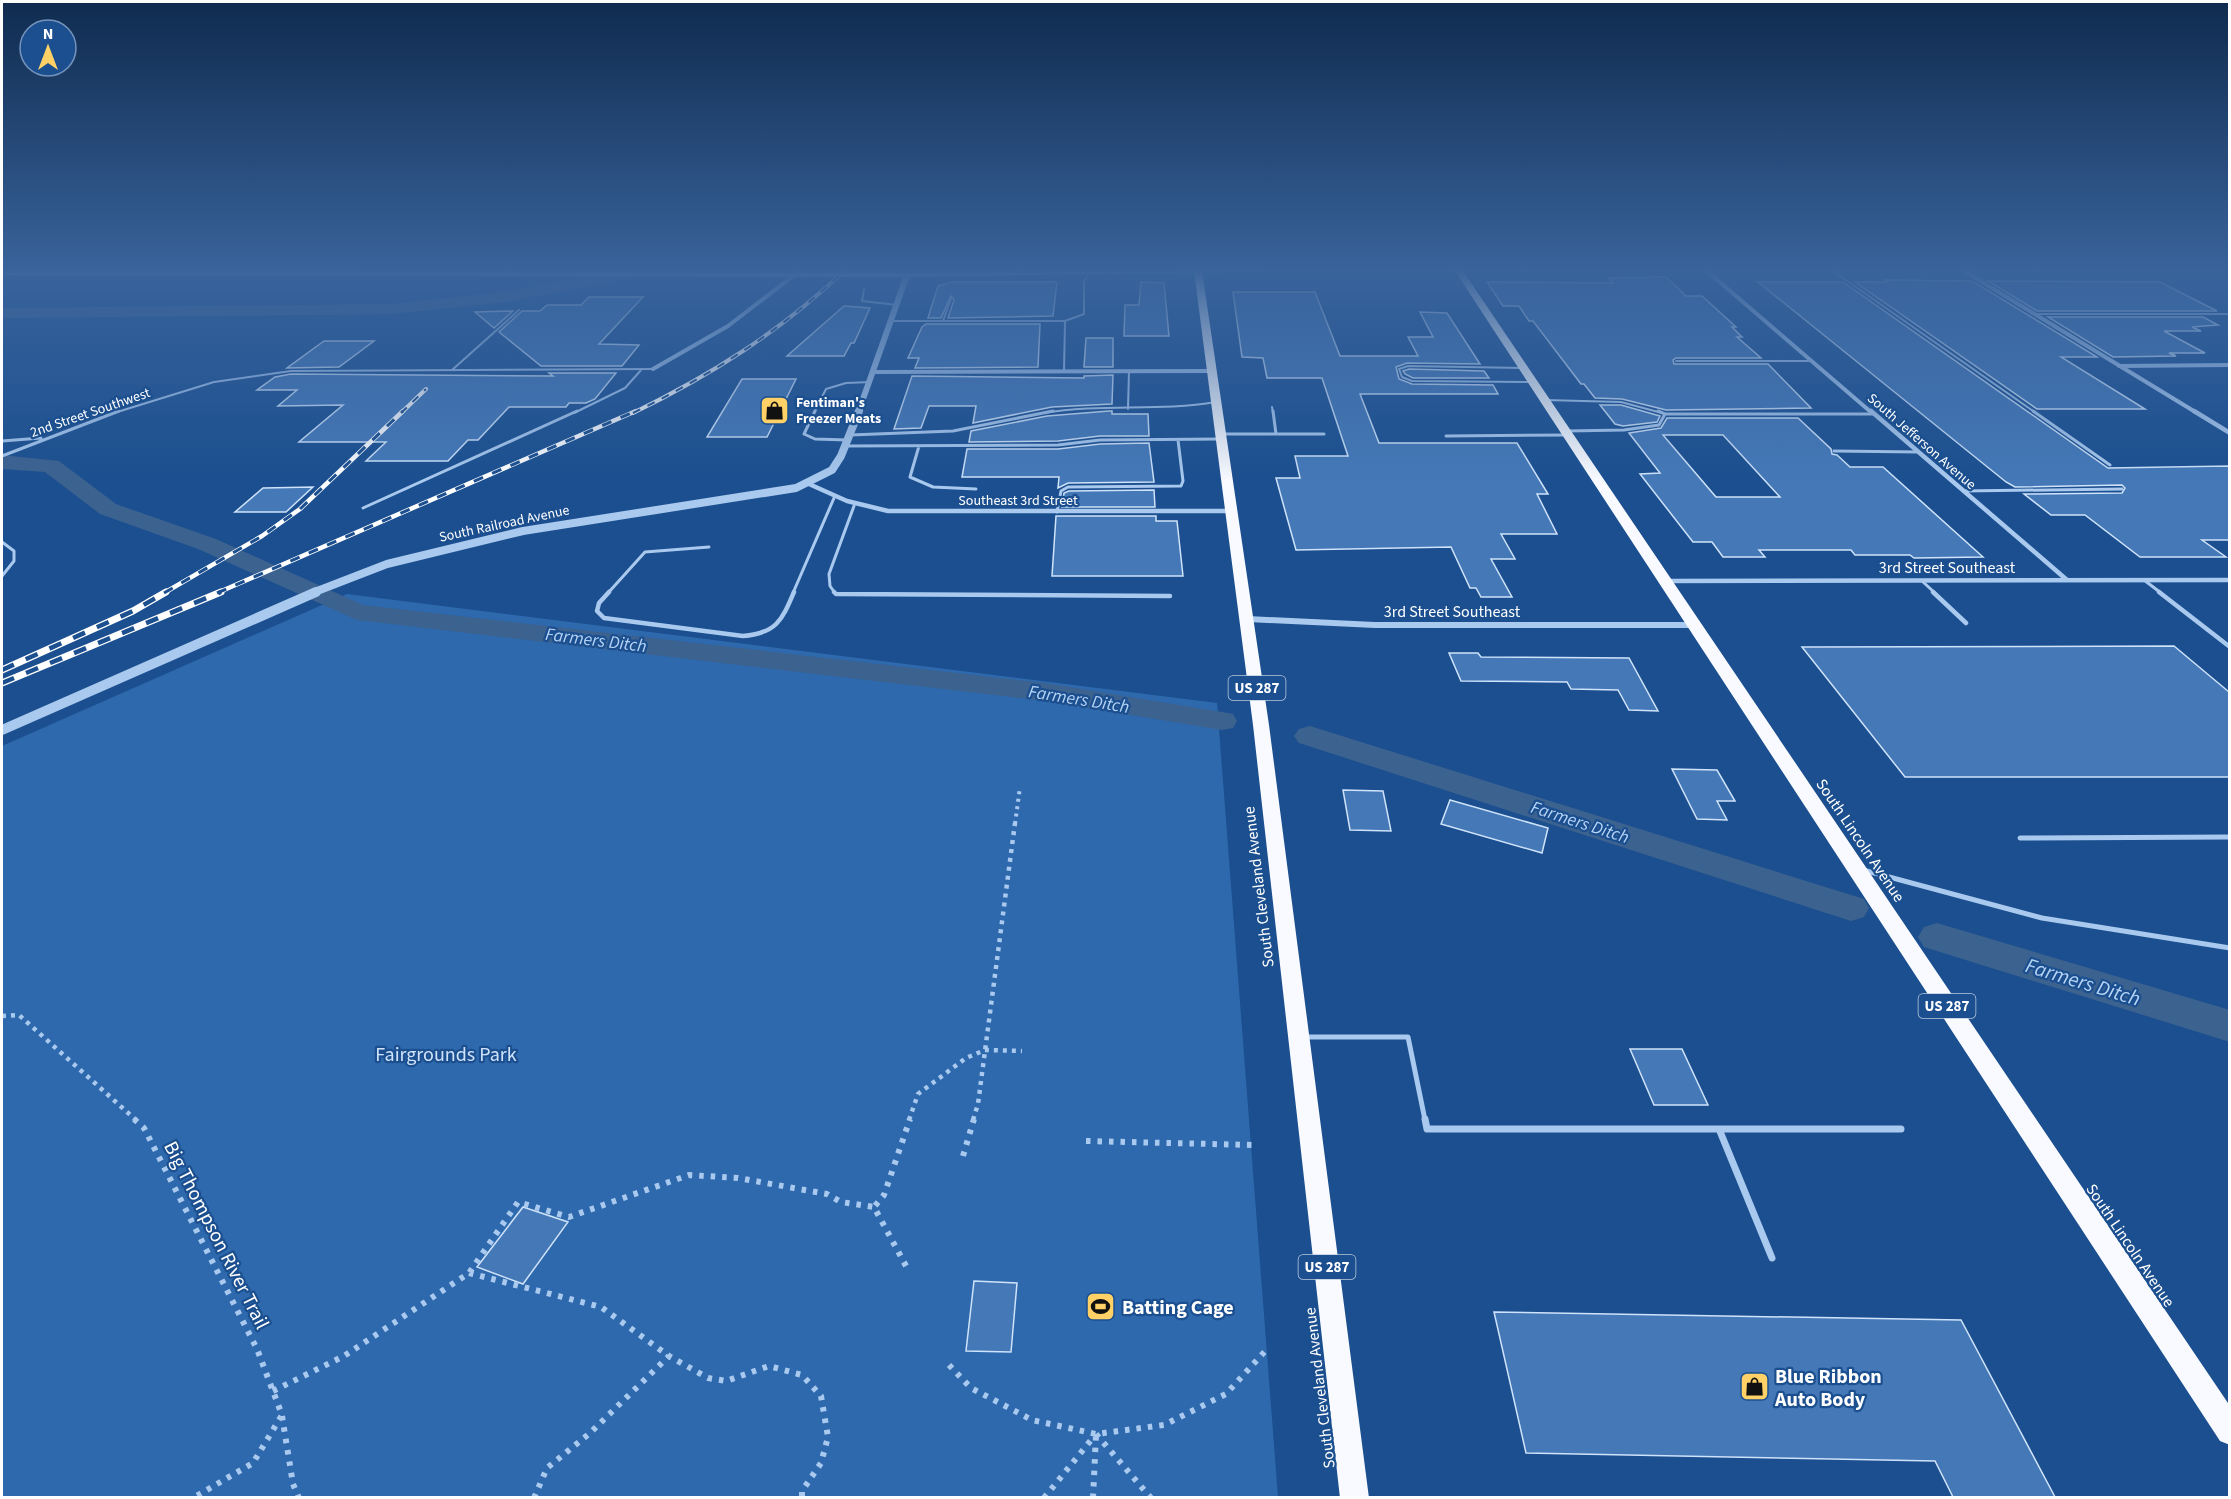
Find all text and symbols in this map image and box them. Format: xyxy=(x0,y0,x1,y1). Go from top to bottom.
north arrow xyxy=(18,18,78,78)
text: N xyxy=(43,23,53,45)
street label: 2nd Street Southwest xyxy=(28,383,153,443)
street label: South Jefferson Avenue xyxy=(1863,389,1980,495)
place label: Fentiman's Freezer Meats xyxy=(796,393,881,429)
shop icon: Fentiman's Freezer Meats xyxy=(759,394,791,426)
street label: Southeast 3rd Street xyxy=(958,491,1078,511)
street label: South Railroad Avenue xyxy=(437,500,571,548)
street label: 3rd Street Southeast xyxy=(1879,557,2016,579)
street label: 3rd Street Southeast xyxy=(1384,601,1521,623)
water label: Farmers Ditch xyxy=(544,622,648,659)
road number: US 287 xyxy=(1228,676,1286,700)
water label: Farmers Ditch xyxy=(1027,679,1131,720)
street label: South Lincoln Avenue xyxy=(1811,774,1910,907)
water label: Farmers Ditch xyxy=(1528,795,1632,850)
street label: South Cleveland Avenue xyxy=(1238,805,1280,969)
water label: Farmers Ditch xyxy=(2022,950,2144,1014)
road number: US 287 xyxy=(1918,994,1976,1018)
park label: Fairgrounds Park xyxy=(375,1041,517,1069)
street label: Big Thompson River Trail xyxy=(156,1137,276,1334)
street label: South Lincoln Avenue xyxy=(2081,1179,2180,1312)
road number: US 287 xyxy=(1298,1255,1356,1279)
sports icon: Batting Cage xyxy=(1085,1291,1117,1323)
place label: Batting Cage xyxy=(1122,1294,1234,1322)
street label: South Cleveland Avenue xyxy=(1299,1306,1341,1470)
place label: Blue Ribbon Auto Body xyxy=(1774,1363,1882,1414)
shop icon: Blue Ribbon Auto Body xyxy=(1738,1371,1770,1403)

